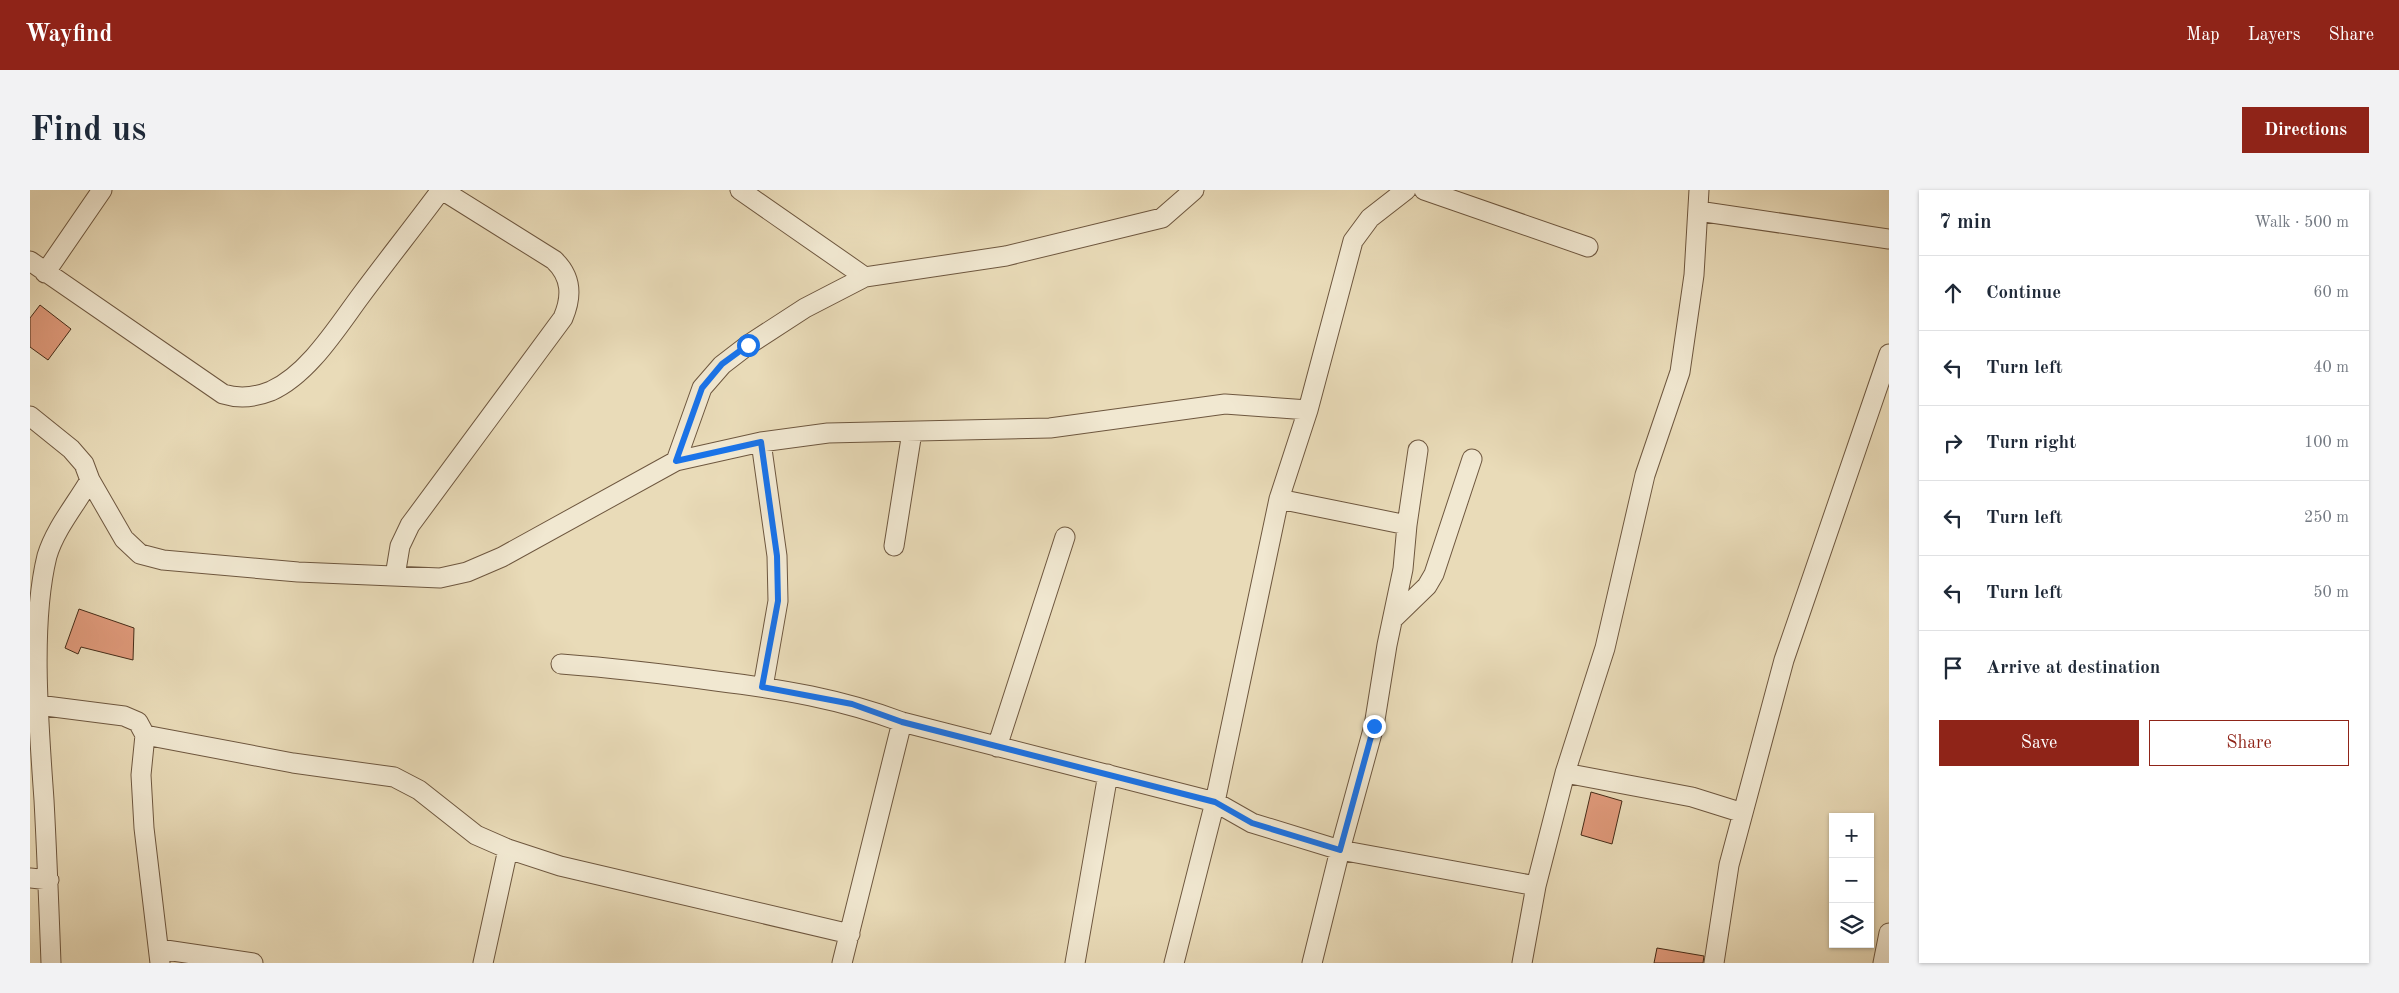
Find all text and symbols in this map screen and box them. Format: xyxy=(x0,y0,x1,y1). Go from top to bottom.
text: Wayfind xyxy=(25,23,112,47)
text: Map xyxy=(2186,26,2220,44)
text: Layers xyxy=(2248,26,2300,44)
text: Share xyxy=(2328,26,2374,44)
button: Directions xyxy=(2242,107,2369,153)
text: Find us xyxy=(30,113,146,148)
text: 7 min xyxy=(1939,212,1992,233)
text: Walk · 500 m xyxy=(2254,215,2349,231)
icon: ahead xyxy=(1939,279,1967,307)
text: Continue xyxy=(1986,284,2061,303)
text: 60 m xyxy=(2313,285,2349,301)
route start xyxy=(737,334,760,357)
icon: left xyxy=(1939,354,1967,382)
text: Turn left xyxy=(1986,359,2063,378)
text: 40 m xyxy=(2313,360,2349,376)
icon: right xyxy=(1939,429,1967,457)
text: Turn right xyxy=(1986,434,2076,453)
text: 100 m xyxy=(2304,435,2349,451)
icon: left xyxy=(1939,504,1967,532)
text: Turn left xyxy=(1986,509,2063,528)
text: 250 m xyxy=(2304,510,2349,526)
icon: left xyxy=(1939,579,1967,607)
text: Turn left xyxy=(1986,584,2063,603)
text: 50 m xyxy=(2313,585,2349,601)
icon: arrive xyxy=(1939,654,1967,682)
text: Arrive at destination xyxy=(1986,659,2160,678)
route end xyxy=(1363,715,1386,738)
button: Save xyxy=(1939,720,2139,766)
button: Share xyxy=(2149,720,2349,766)
map controls xyxy=(1829,813,1874,948)
button: + xyxy=(1829,813,1874,858)
button: − xyxy=(1829,858,1874,903)
button: layers xyxy=(1829,903,1874,948)

